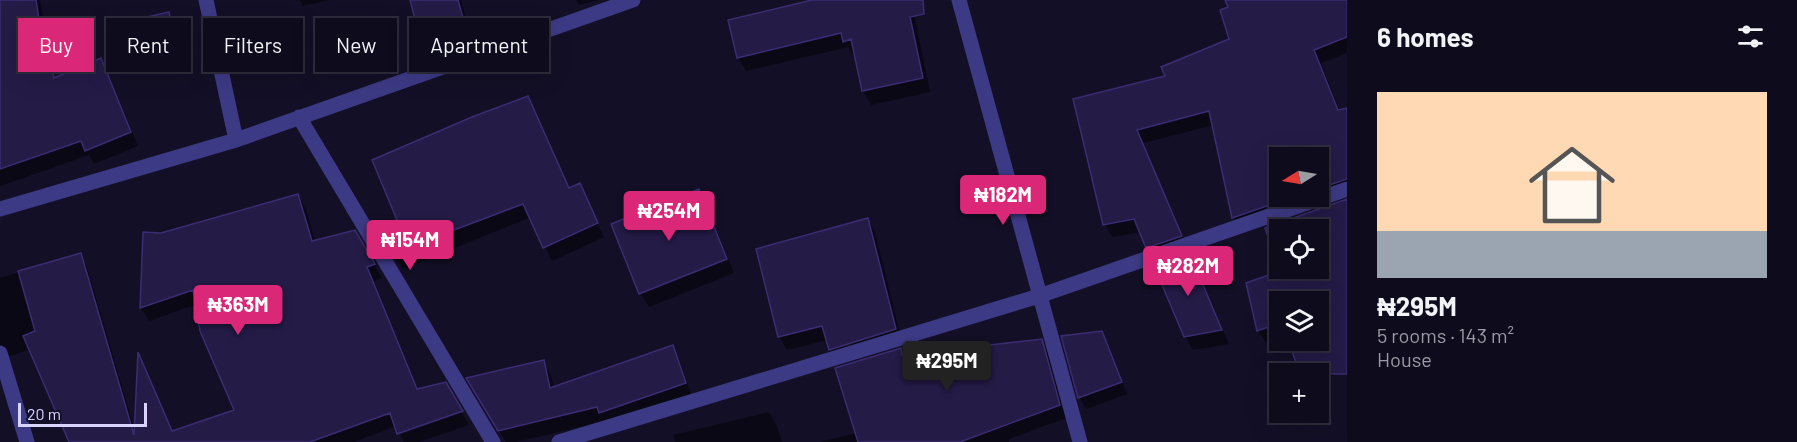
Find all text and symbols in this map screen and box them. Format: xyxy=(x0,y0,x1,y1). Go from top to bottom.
chip: Buy xyxy=(18,18,94,72)
chip: Rent xyxy=(106,18,191,72)
chip: Filters xyxy=(203,18,303,72)
chip: New xyxy=(315,18,397,72)
chip: Apartment xyxy=(409,18,549,72)
icon: filters xyxy=(1734,20,1767,53)
text: 6 homes xyxy=(1377,21,1474,52)
icon: home xyxy=(1518,131,1626,239)
north arrow xyxy=(1269,147,1329,207)
map controls xyxy=(1269,147,1329,423)
pin: ₦182M xyxy=(961,175,1045,226)
text: ₦182M xyxy=(974,182,1032,206)
pin: ₦254M xyxy=(627,191,711,242)
text: ₦254M xyxy=(638,198,700,222)
button: locate xyxy=(1269,219,1329,279)
pin: ₦154M xyxy=(368,220,452,271)
text: ₦154M xyxy=(381,227,439,251)
pin: ₦282M xyxy=(1146,246,1230,297)
text: ₦282M xyxy=(1157,253,1219,277)
pin: ₦363M xyxy=(196,285,280,336)
text: ₦295M xyxy=(1377,290,1457,321)
button: layers xyxy=(1269,291,1329,351)
text: ₦363M xyxy=(207,292,269,316)
text: 5 rooms · 143 m² xyxy=(1377,323,1514,347)
pin: ₦295M xyxy=(905,341,989,392)
text: House xyxy=(1377,347,1432,371)
text: ₦295M xyxy=(916,348,978,372)
button: + xyxy=(1269,363,1329,423)
scale bar xyxy=(18,400,147,428)
text: 20 m xyxy=(27,404,61,423)

